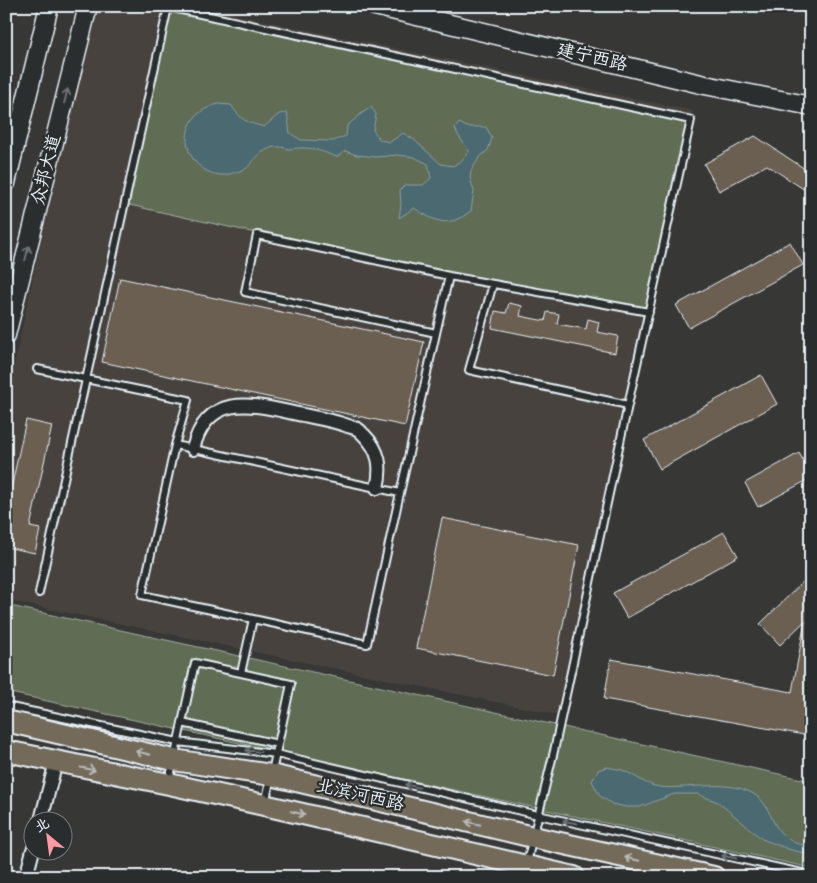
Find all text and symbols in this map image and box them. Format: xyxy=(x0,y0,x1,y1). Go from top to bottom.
street label: 建宁西路 xyxy=(554,36,630,80)
one-way arrow xyxy=(62,88,71,104)
street label: 众邦大道 xyxy=(24,132,70,208)
one-way arrow xyxy=(22,246,32,262)
one-way arrow xyxy=(245,746,261,756)
one-way arrow xyxy=(136,748,152,757)
one-way arrow xyxy=(80,764,96,774)
street label: 北滨河西路 xyxy=(313,772,407,820)
one-way arrow xyxy=(404,781,420,790)
one-way arrow xyxy=(290,809,306,818)
north arrow xyxy=(22,810,72,860)
text: 北 xyxy=(31,812,54,839)
one-way arrow xyxy=(563,817,579,826)
one-way arrow xyxy=(466,818,482,827)
one-way arrow xyxy=(721,852,737,861)
one-way arrow xyxy=(624,853,640,863)

